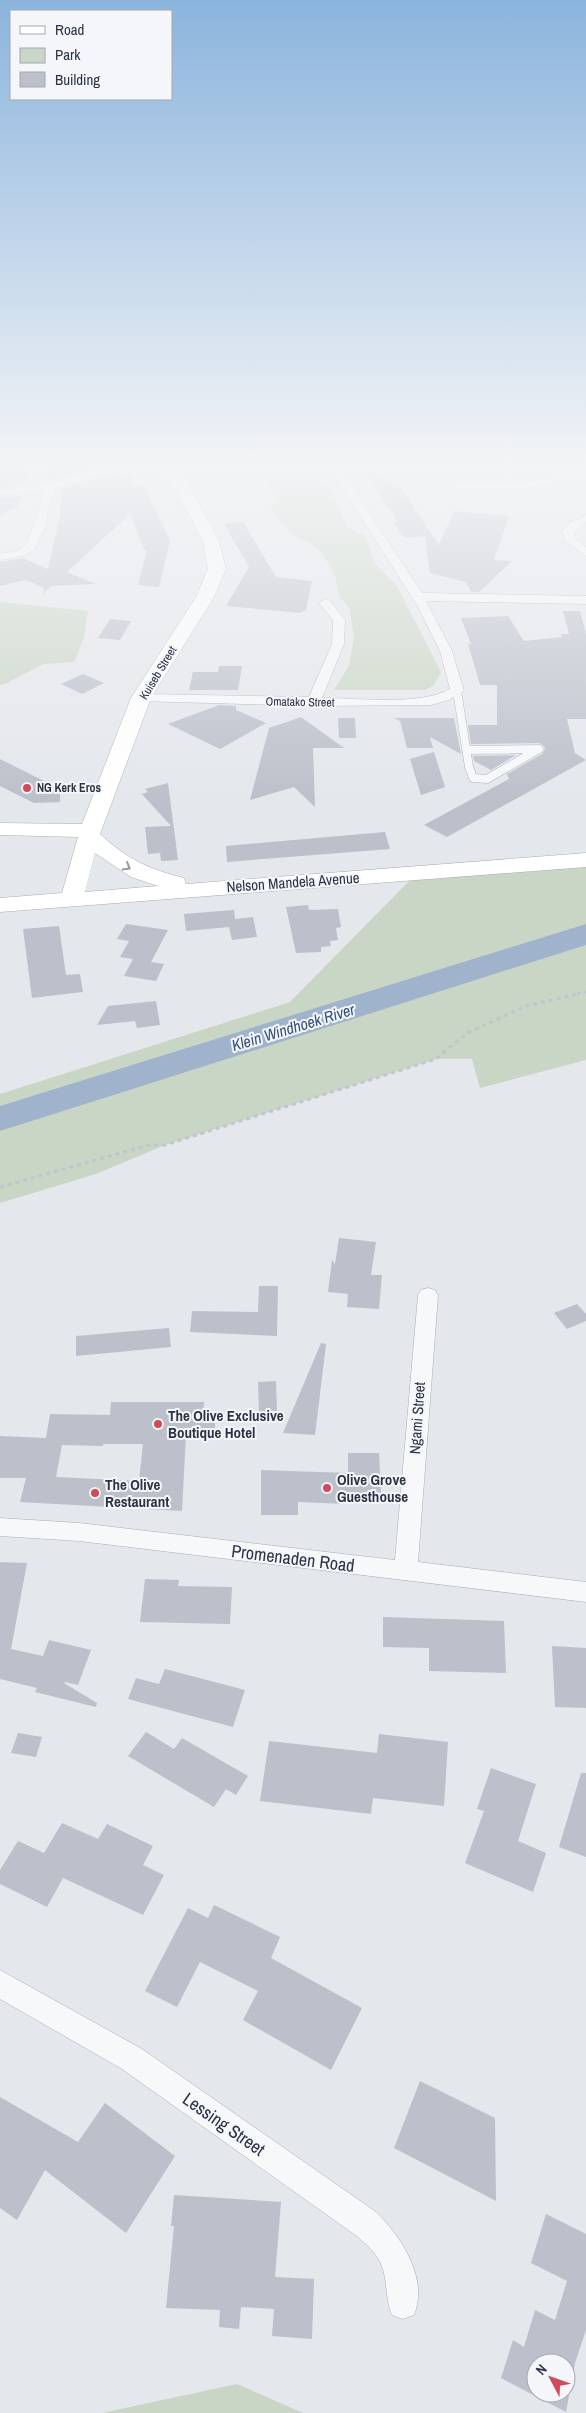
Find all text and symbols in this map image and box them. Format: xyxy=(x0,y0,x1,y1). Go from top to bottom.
legend xyxy=(10,10,172,100)
text: Road xyxy=(55,19,84,40)
text: Park xyxy=(55,44,81,65)
text: Building xyxy=(55,69,100,90)
street label: Kuiseb Street xyxy=(136,643,180,703)
street label: Omatako Street xyxy=(265,693,335,711)
place label: NG Kerk Eros xyxy=(37,780,102,796)
marker: NG Kerk Eros xyxy=(21,782,33,794)
one-way arrow xyxy=(121,860,130,870)
street label: Nelson Mandela Avenue xyxy=(226,867,360,897)
water label: Klein Windhoek River xyxy=(229,998,358,1056)
street label: Ngami Street xyxy=(404,1381,430,1455)
place label: The Olive Exclusive Boutique Hotel xyxy=(168,1405,284,1443)
marker: The Olive Exclusive Boutique Hotel xyxy=(152,1418,164,1430)
place label: Olive Grove Guesthouse xyxy=(337,1469,408,1507)
place label: The Olive Restaurant xyxy=(105,1474,169,1512)
marker: Olive Grove Guesthouse xyxy=(321,1482,333,1494)
marker: The Olive Restaurant xyxy=(89,1487,101,1499)
street label: Promenaden Road xyxy=(230,1538,356,1578)
street label: Lessing Street xyxy=(178,2086,270,2162)
north arrow xyxy=(526,2353,576,2403)
text: N xyxy=(532,2360,551,2379)

